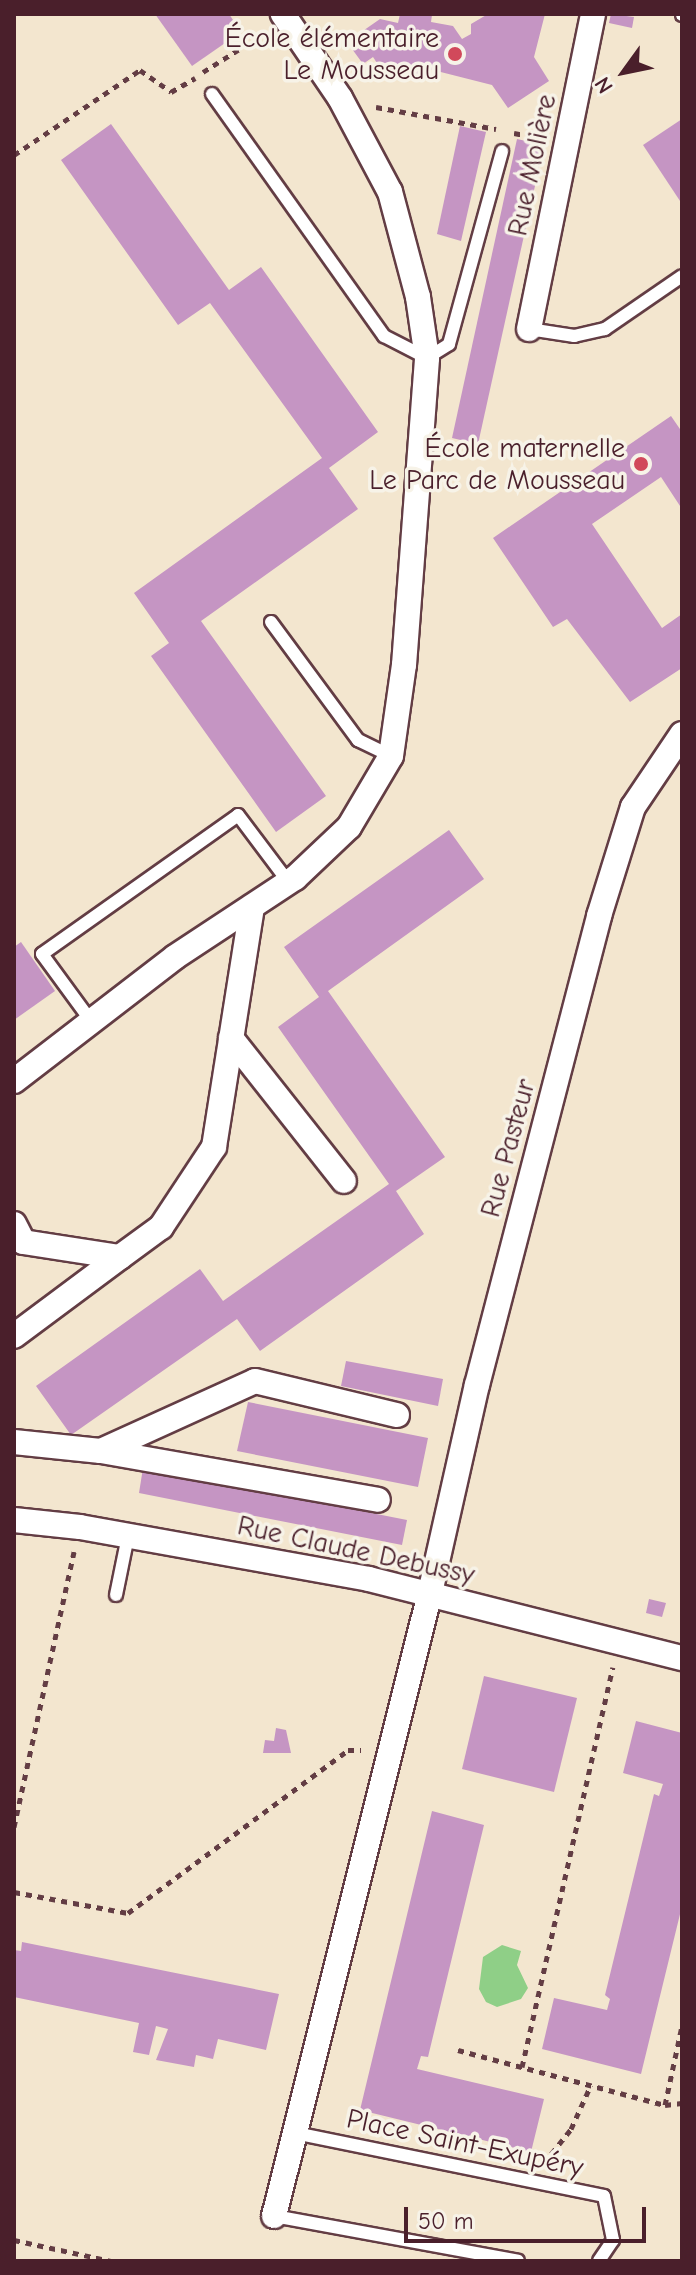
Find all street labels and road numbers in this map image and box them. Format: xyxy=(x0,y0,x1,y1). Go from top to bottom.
street label: Rue Molière xyxy=(501,91,563,239)
street label: Rue Pasteur xyxy=(473,1075,543,1221)
street label: Rue Claude Debussy xyxy=(234,1508,478,1592)
street label: Place Saint-Exupéry xyxy=(344,2102,586,2184)

